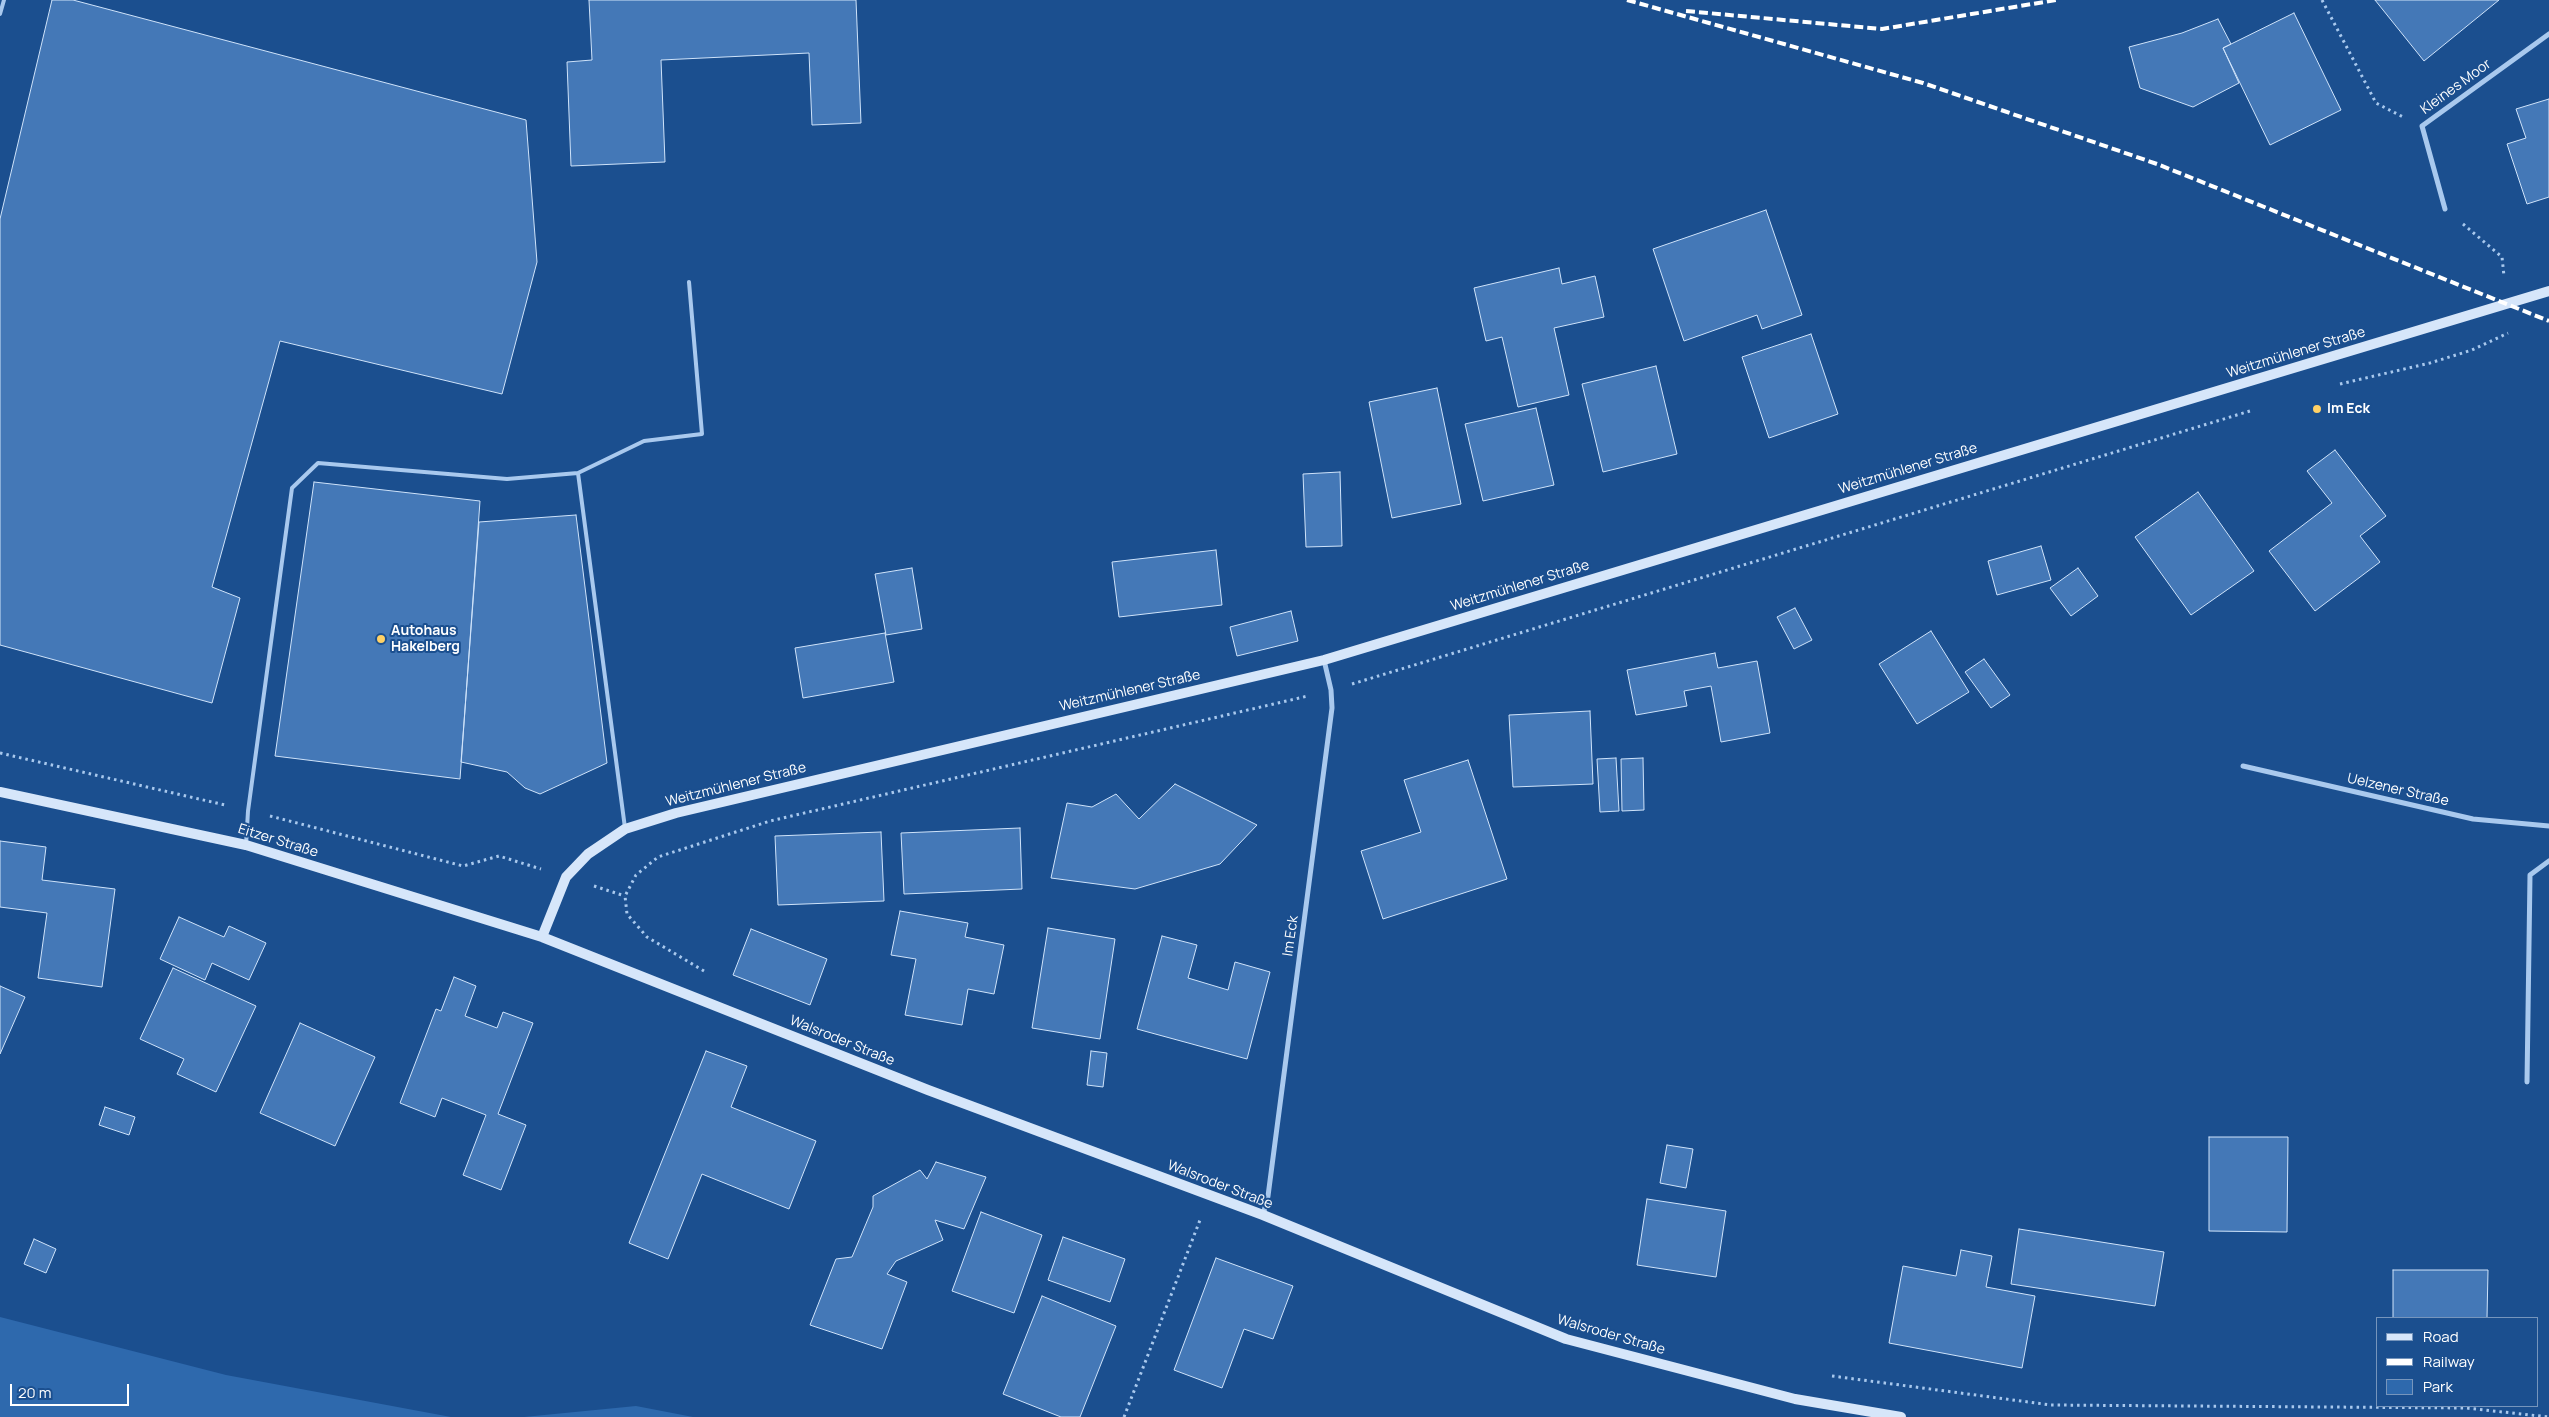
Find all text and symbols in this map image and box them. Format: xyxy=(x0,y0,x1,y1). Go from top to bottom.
street label: Kleines Moor xyxy=(2417,56,2495,118)
street label: Weitzmühlener Straße xyxy=(2225,324,2367,382)
place label: Im Eck xyxy=(2327,401,2370,417)
marker: Im Eck xyxy=(2311,403,2323,415)
street label: Weitzmühlener Straße xyxy=(1837,440,1979,498)
street label: Weitzmühlener Straße xyxy=(1449,557,1591,615)
place label: Autohaus Hakelberg xyxy=(391,623,460,656)
marker: Autohaus Hakelberg xyxy=(375,633,387,645)
street label: Weitzmühlener Straße xyxy=(1058,667,1202,715)
street label: Weitzmühlener Straße xyxy=(664,759,808,811)
street label: Uelzener Straße xyxy=(2346,770,2450,810)
street label: Eitzer Straße xyxy=(236,821,320,861)
street label: Im Eck xyxy=(1280,915,1302,957)
street label: Walsroder Straße xyxy=(787,1012,897,1070)
street label: Walsroder Straße xyxy=(1165,1157,1275,1213)
street label: Walsroder Straße xyxy=(1555,1312,1667,1358)
legend xyxy=(2376,1317,2539,1407)
text: Road xyxy=(2423,1326,2459,1347)
text: Railway xyxy=(2423,1351,2475,1372)
scale bar xyxy=(12,1374,131,1406)
text: Park xyxy=(2423,1376,2453,1397)
text: 20 m xyxy=(18,1382,51,1403)

